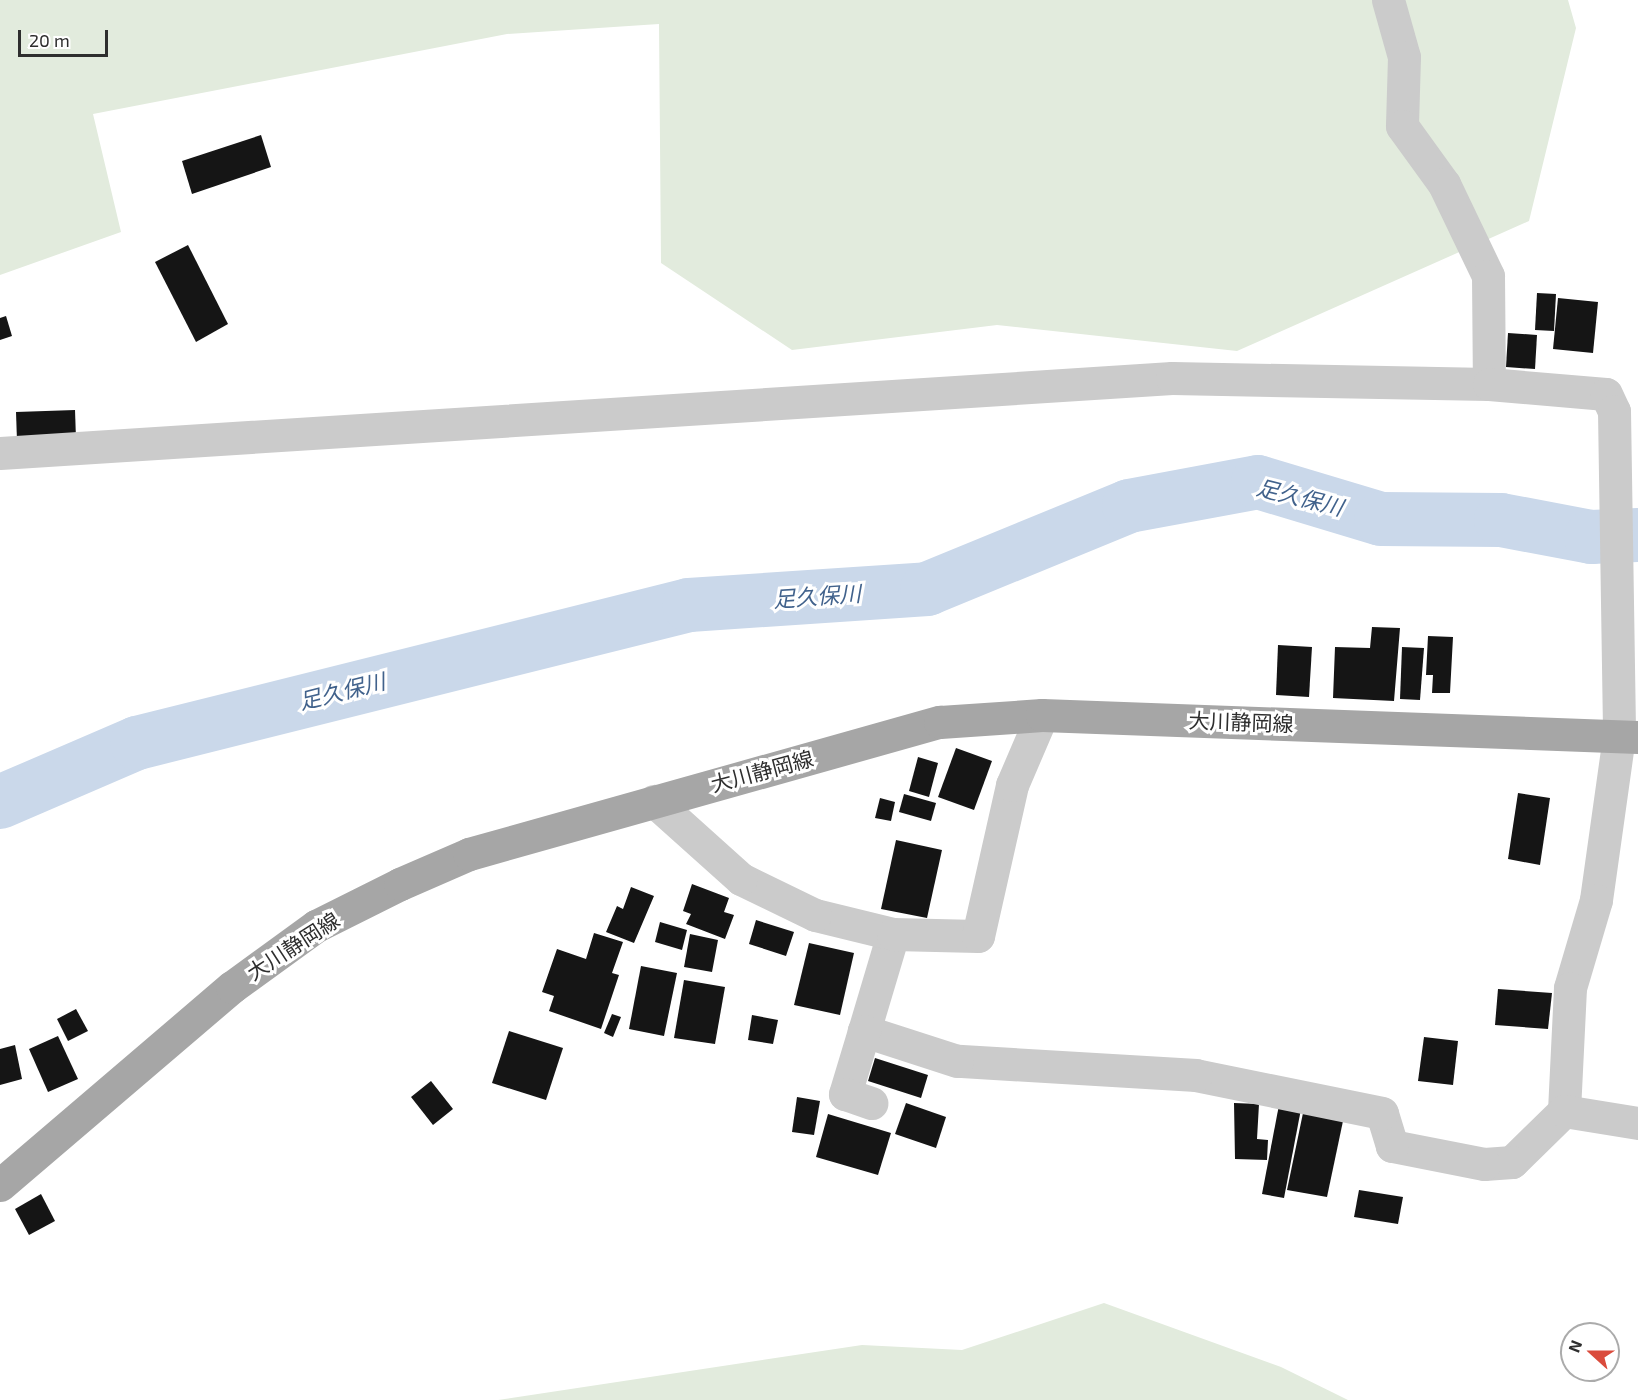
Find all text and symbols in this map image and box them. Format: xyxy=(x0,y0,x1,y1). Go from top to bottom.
scale bar xyxy=(21,18,111,56)
text: 20 m xyxy=(29,29,70,51)
water label: 足久保川 xyxy=(1254,474,1346,520)
water label: 足久保川 xyxy=(772,580,862,612)
water label: 足久保川 xyxy=(296,668,388,714)
street label: 大川静岡線 xyxy=(1188,708,1294,736)
street label: 大川静岡線 xyxy=(708,745,816,797)
street label: 大川静岡線 xyxy=(242,907,344,985)
north arrow xyxy=(1560,1322,1620,1382)
text: N xyxy=(1564,1337,1586,1355)

